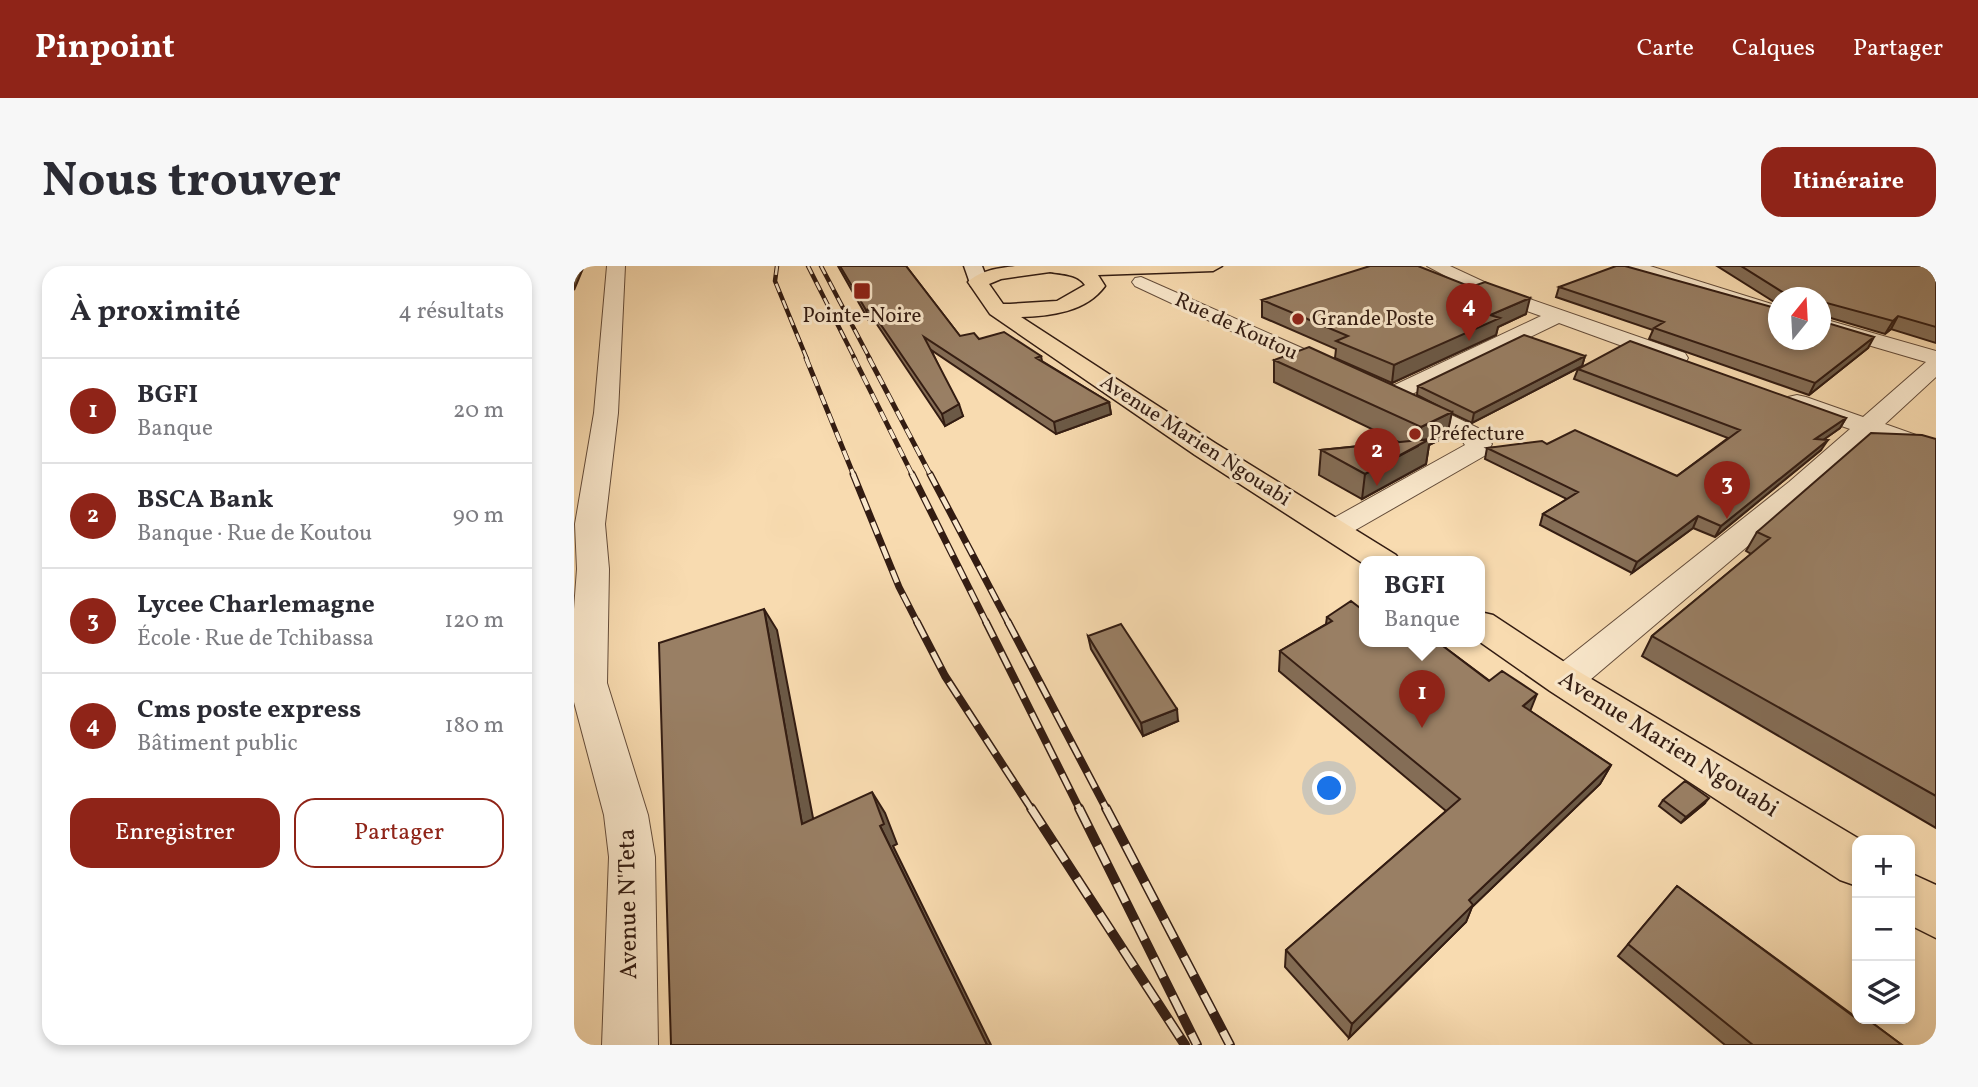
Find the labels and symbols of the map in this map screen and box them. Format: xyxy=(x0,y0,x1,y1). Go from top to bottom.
marker: Pointe-Noire xyxy=(852,281,872,301)
pin: 4 xyxy=(1446,283,1492,341)
street label: Rue de Koutou xyxy=(1170,286,1302,368)
north arrow xyxy=(1768,287,1831,350)
place label: Pointe-Noire xyxy=(803,302,921,331)
place label: Grande Poste xyxy=(1312,305,1434,334)
marker: Grande Poste xyxy=(1290,311,1306,327)
street label: Avenue Marien Ngouabi xyxy=(1094,368,1296,514)
place label: Préfecture xyxy=(1429,420,1524,449)
marker: Préfecture xyxy=(1407,426,1423,442)
pin: 2 xyxy=(1354,428,1400,486)
pin: 3 xyxy=(1704,461,1750,519)
street label: Avenue Marien Ngouabi xyxy=(1551,663,1785,827)
pin: 1 xyxy=(1399,670,1445,728)
your location xyxy=(1312,771,1346,805)
street label: Avenue N'Teta xyxy=(611,828,647,980)

